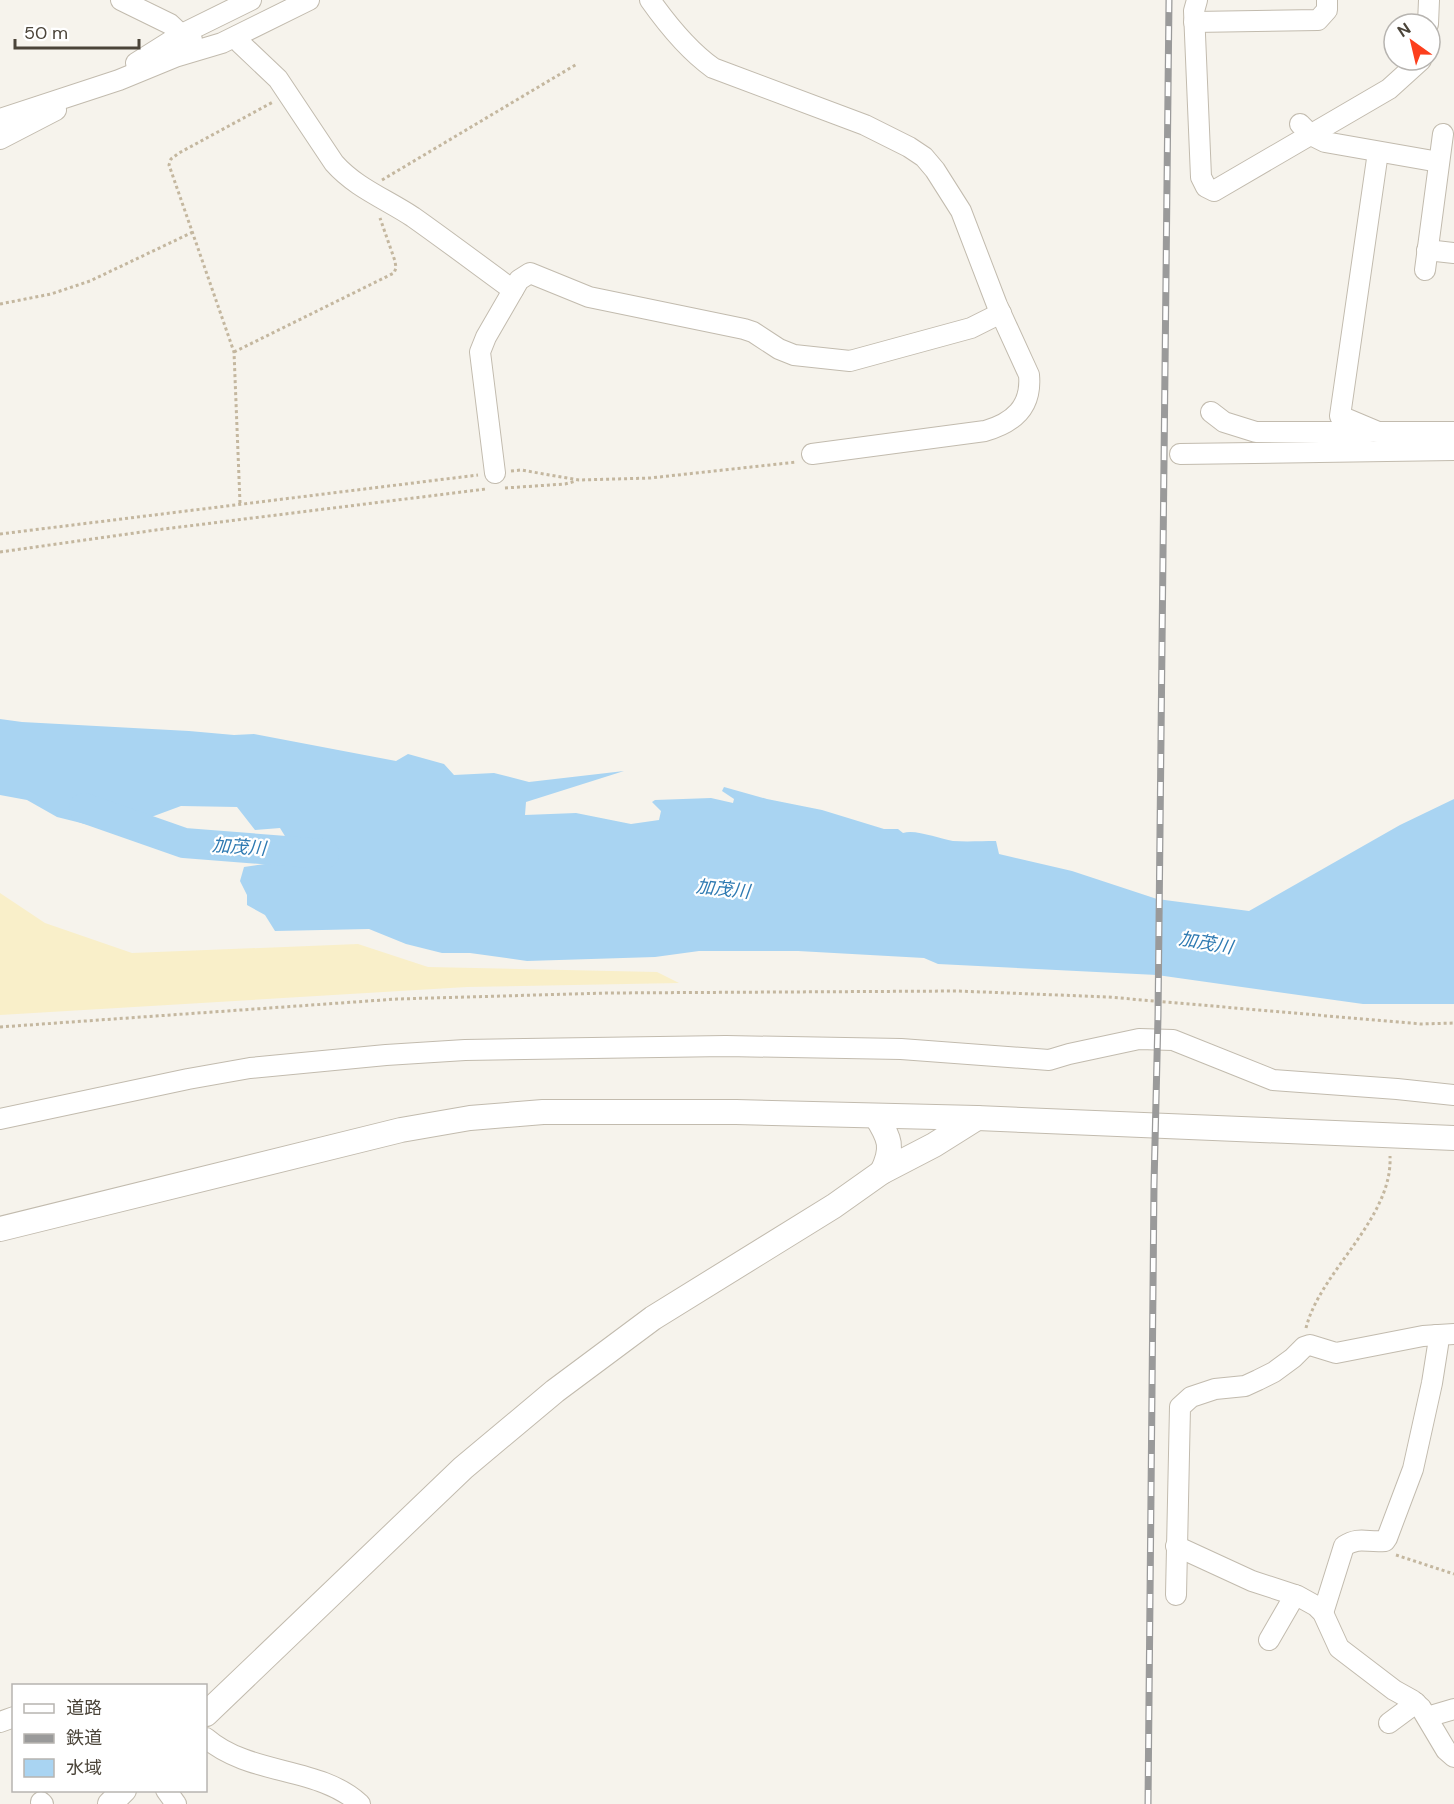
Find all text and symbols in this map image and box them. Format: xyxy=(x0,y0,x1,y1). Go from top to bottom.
scale bar xyxy=(15,12,140,50)
north arrow xyxy=(1382,12,1442,72)
text: N xyxy=(1393,18,1415,42)
text: 50 m xyxy=(24,21,68,45)
water label: 加茂川 xyxy=(211,833,269,861)
water label: 加茂川 xyxy=(695,874,753,904)
water label: 加茂川 xyxy=(1177,926,1237,960)
legend xyxy=(12,1684,207,1792)
text: 道路 xyxy=(66,1696,102,1720)
text: 鉄道 xyxy=(66,1726,102,1750)
text: 水域 xyxy=(66,1756,102,1780)

